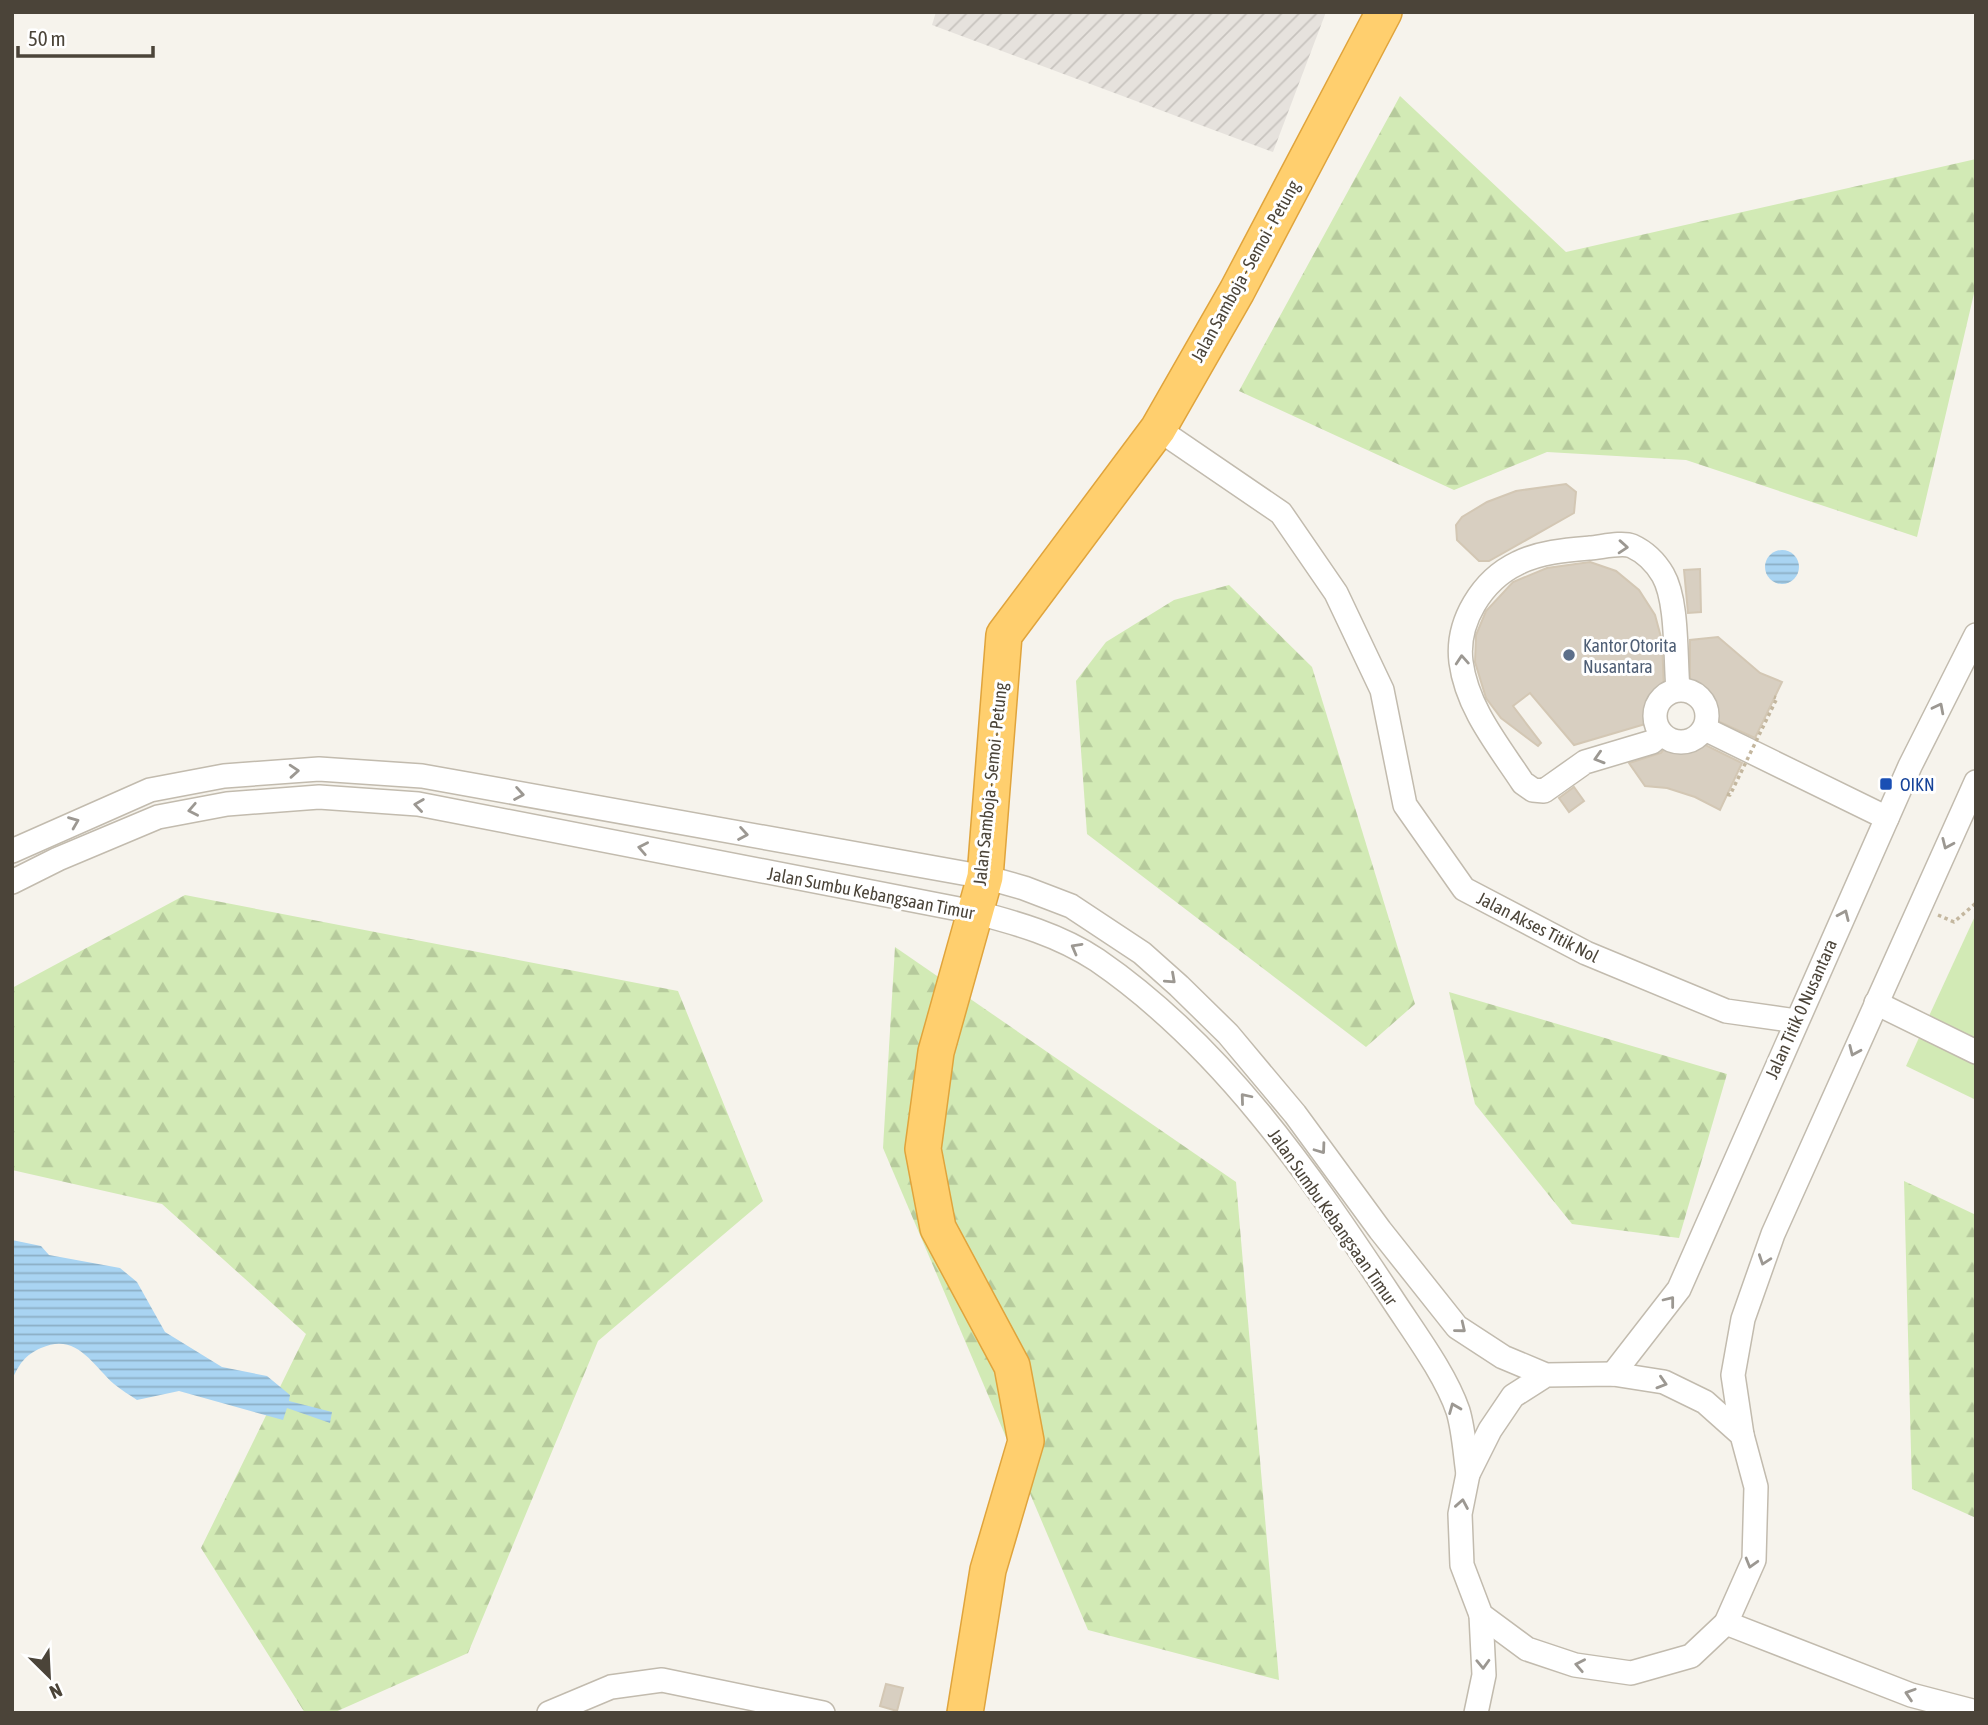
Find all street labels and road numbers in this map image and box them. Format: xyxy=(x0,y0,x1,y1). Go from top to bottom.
street label: Jalan Samboja - Semoi - Petung xyxy=(1186,176,1304,365)
street label: Jalan Samboja - Semoi - Petung xyxy=(969,681,1011,887)
street label: Jalan Sumbu Kebangsaan Timur xyxy=(766,863,977,924)
street label: Jalan Akses Titik Nol xyxy=(1474,887,1603,967)
street label: Jalan Titik 0 Nusantara xyxy=(1761,936,1841,1082)
street label: Jalan Sumbu Kebangsaan Timur xyxy=(1264,1125,1402,1310)

